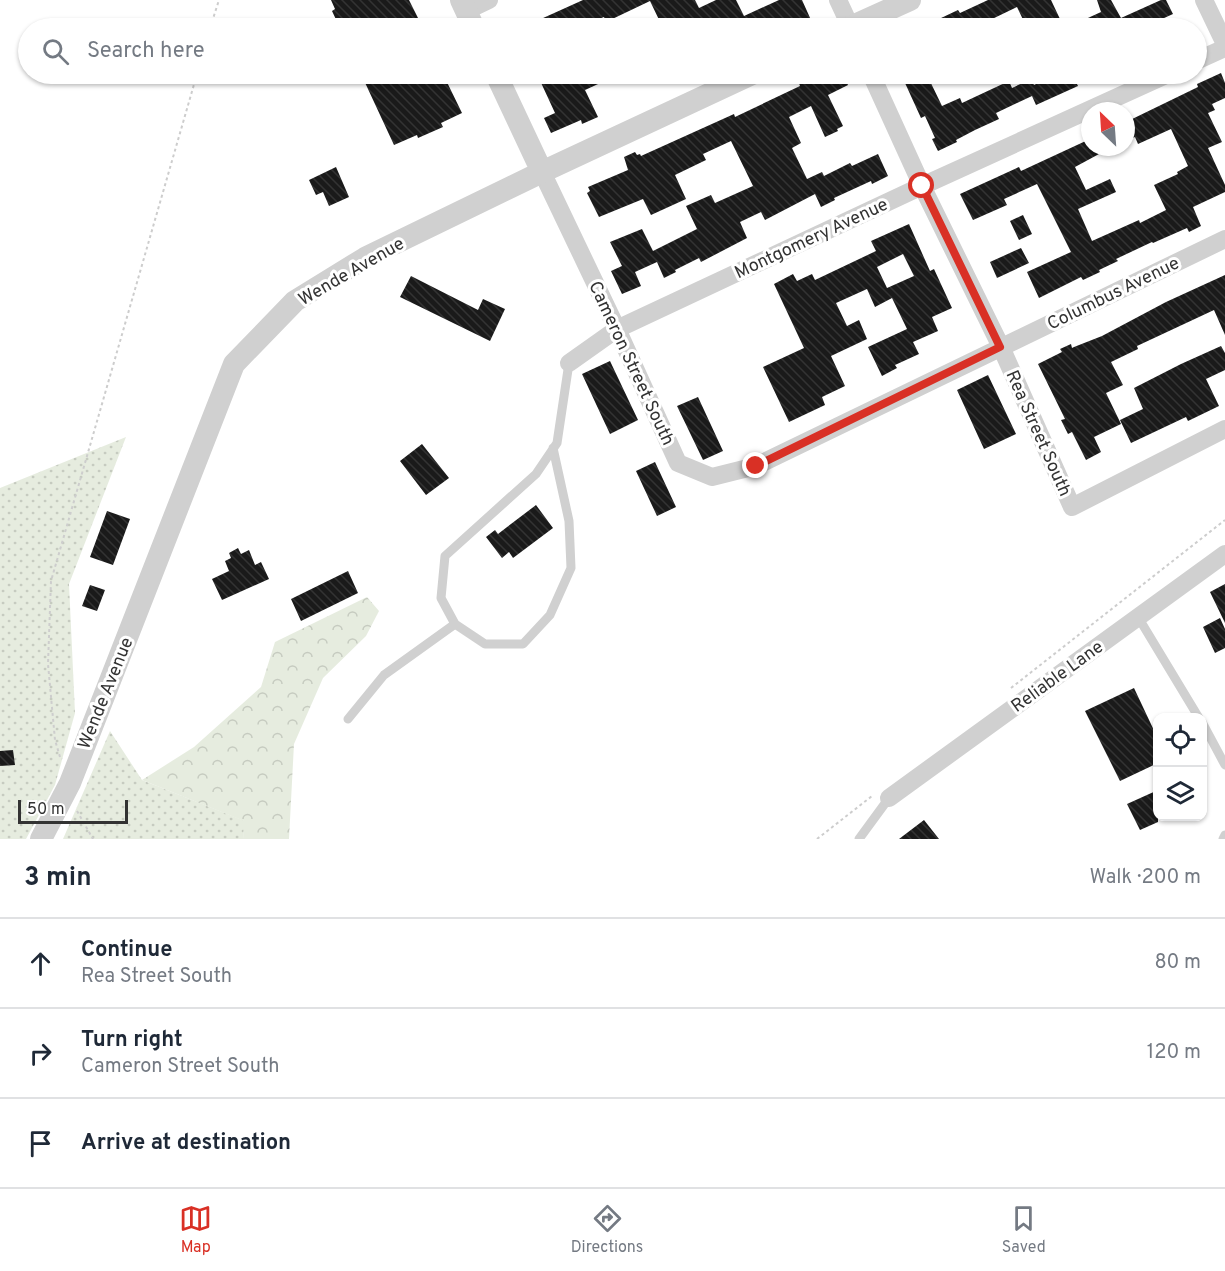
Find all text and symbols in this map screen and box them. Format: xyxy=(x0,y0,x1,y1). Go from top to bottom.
search box xyxy=(18,18,1207,84)
icon: search xyxy=(39,35,72,68)
text: Search here xyxy=(87,38,205,65)
north arrow xyxy=(1081,102,1135,156)
route start xyxy=(908,172,934,198)
street label: Montgomery Avenue xyxy=(731,194,892,285)
street label: Wende Avenue xyxy=(295,233,409,312)
street label: Columbus Avenue xyxy=(1044,252,1184,336)
street label: Cameron Street South xyxy=(582,278,679,449)
street label: Rea Street South xyxy=(1000,367,1076,500)
route end xyxy=(742,452,768,478)
street label: Wende Avenue xyxy=(74,634,139,753)
street label: Reliable Lane xyxy=(1007,636,1109,718)
map controls xyxy=(1153,713,1207,821)
button: locate xyxy=(1153,713,1207,767)
button: layers xyxy=(1153,767,1207,821)
scale bar xyxy=(18,797,128,824)
text: 50 m xyxy=(27,800,65,820)
text: 3 min xyxy=(24,862,92,895)
text: Walk · 200 m xyxy=(1090,865,1201,891)
text: Continue xyxy=(81,937,172,964)
icon: ahead xyxy=(24,947,57,980)
text: 80 m xyxy=(1155,950,1201,976)
text: Rea Street South xyxy=(81,964,232,990)
text: Turn right xyxy=(81,1027,183,1054)
icon: right xyxy=(24,1037,57,1070)
text: 120 m xyxy=(1147,1040,1201,1066)
text: Cameron Street South xyxy=(81,1054,279,1080)
icon: arrive xyxy=(24,1127,57,1160)
text: Arrive at destination xyxy=(81,1130,291,1157)
tab: Map xyxy=(179,1202,212,1258)
tab: Directions xyxy=(571,1202,643,1258)
tab: Saved xyxy=(1002,1202,1046,1258)

